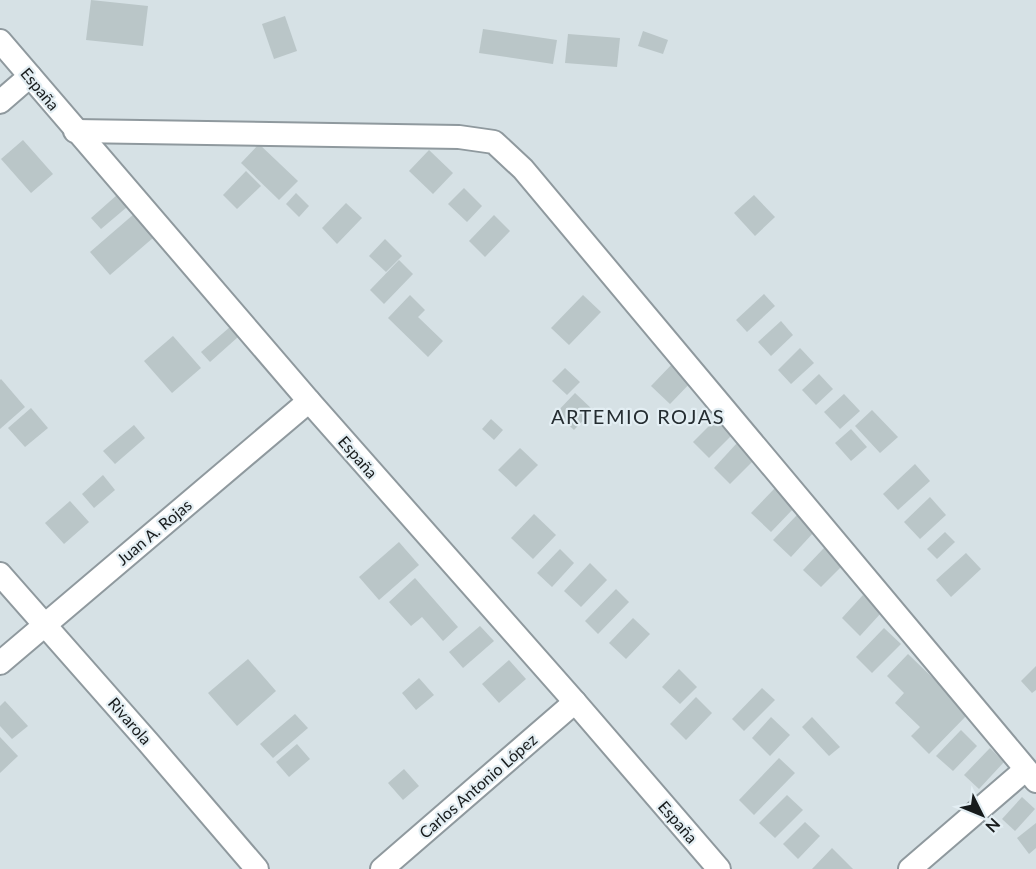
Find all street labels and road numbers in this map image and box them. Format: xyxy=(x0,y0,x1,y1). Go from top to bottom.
street label: España xyxy=(17,63,64,114)
street label: España xyxy=(335,432,382,482)
street label: Juan A. Rojas xyxy=(112,495,195,568)
street label: Rivarola xyxy=(105,693,156,748)
street label: Carlos Antonio López xyxy=(415,729,540,842)
street label: España xyxy=(655,797,702,847)

